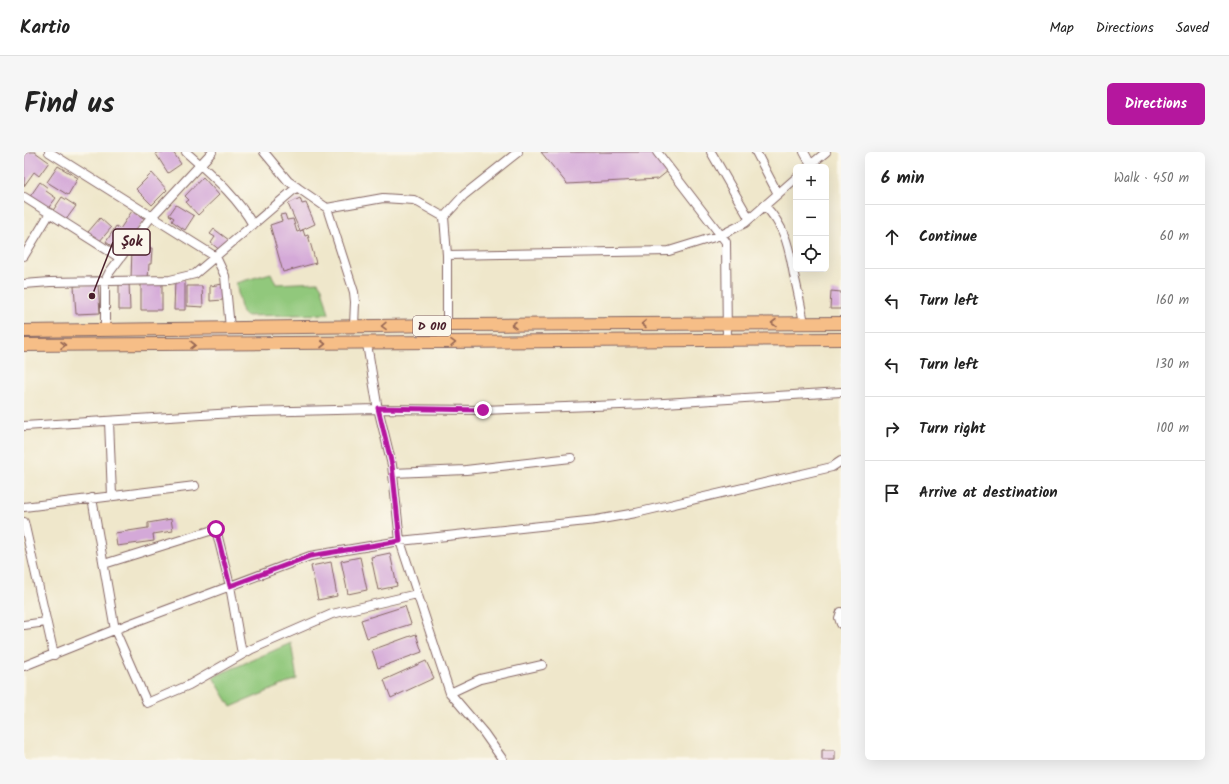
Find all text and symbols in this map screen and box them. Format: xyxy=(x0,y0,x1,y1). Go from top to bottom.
text: Kartio xyxy=(20,13,70,43)
text: Map xyxy=(1049,17,1074,39)
text: Directions xyxy=(1096,17,1154,39)
text: Saved xyxy=(1176,17,1209,39)
text: Find us xyxy=(24,82,115,127)
button: Directions xyxy=(1107,83,1205,125)
map controls xyxy=(793,164,829,272)
button: + xyxy=(793,164,829,200)
text: 6 min xyxy=(881,165,925,192)
text: Walk · 450 m xyxy=(1114,168,1189,189)
button: − xyxy=(793,200,829,236)
text: Continue xyxy=(919,225,977,249)
icon: ahead xyxy=(881,226,903,248)
text: 60 m xyxy=(1160,226,1189,247)
callout: Şok xyxy=(113,229,150,255)
text: Şok xyxy=(122,231,144,253)
button: locate xyxy=(793,236,829,272)
text: Turn left xyxy=(919,289,979,313)
icon: left xyxy=(881,290,903,312)
text: 160 m xyxy=(1156,290,1189,311)
road number: D 010 xyxy=(413,316,451,336)
one-way arrow xyxy=(771,319,777,327)
one-way arrow xyxy=(641,320,647,328)
one-way arrow xyxy=(511,321,517,329)
one-way arrow xyxy=(381,322,387,330)
one-way arrow xyxy=(450,339,456,347)
one-way arrow xyxy=(190,340,196,349)
one-way arrow xyxy=(320,340,326,348)
one-way arrow xyxy=(60,341,66,349)
text: Turn left xyxy=(919,353,979,377)
icon: left xyxy=(881,354,903,376)
text: 130 m xyxy=(1155,354,1189,375)
route end xyxy=(474,401,492,419)
text: Turn right xyxy=(919,417,986,441)
icon: right xyxy=(881,418,903,440)
text: 100 m xyxy=(1156,418,1189,439)
text: Arrive at destination xyxy=(919,481,1058,505)
icon: arrive xyxy=(881,482,903,504)
route start xyxy=(207,520,225,538)

